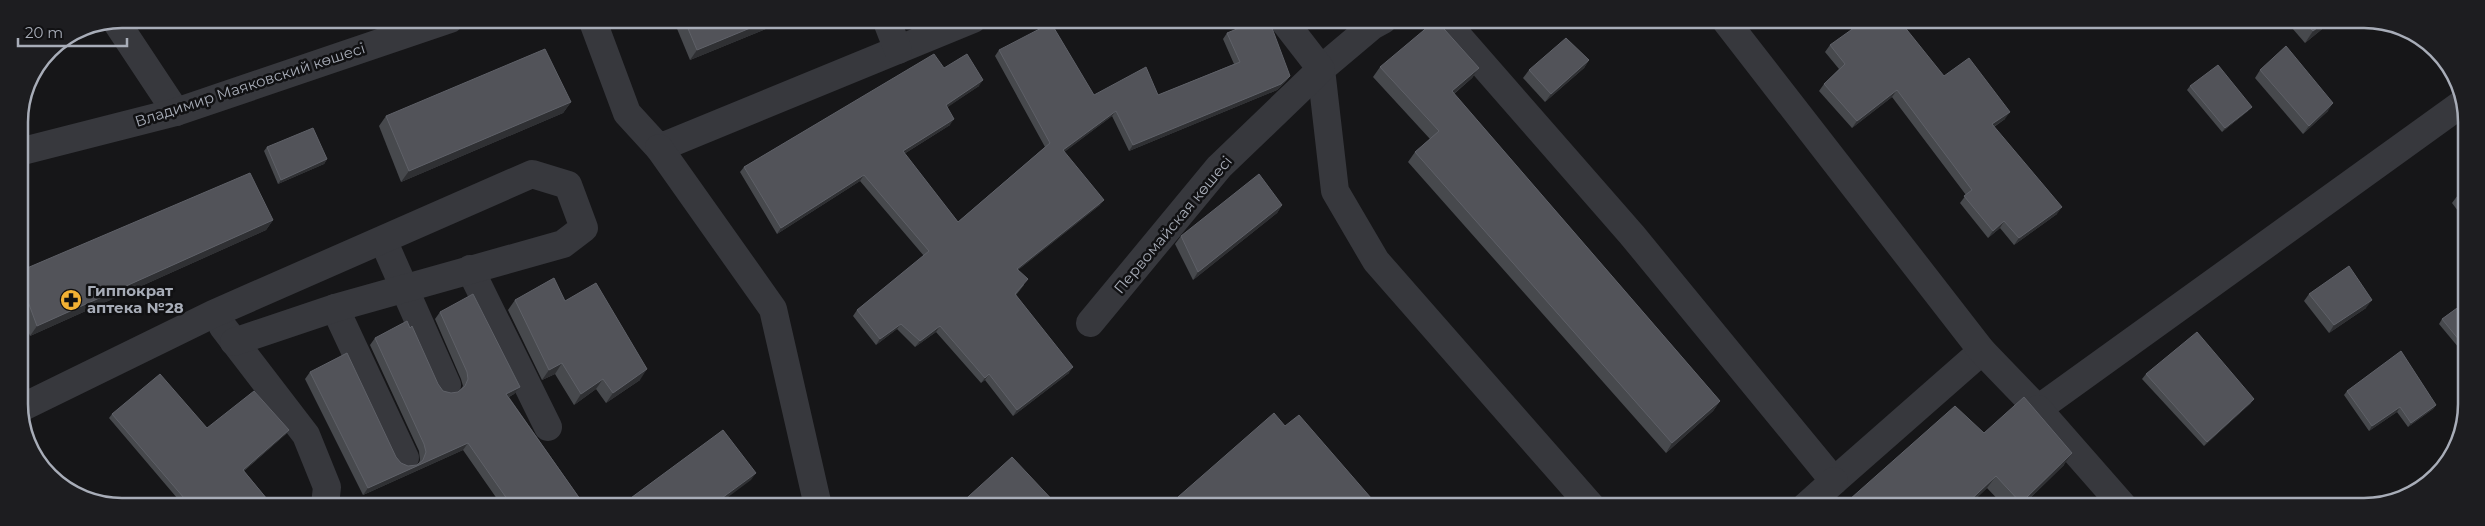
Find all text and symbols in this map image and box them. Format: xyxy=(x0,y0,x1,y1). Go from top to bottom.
scale bar xyxy=(18,15,126,47)
text: 20 m xyxy=(25,23,63,42)
street label: Владимир Маяковский көшесі xyxy=(132,38,367,131)
street label: Первомайская көшесі xyxy=(1109,152,1236,297)
place label: Гиппократ аптека №28 xyxy=(87,281,184,317)
pharmacy icon: Гиппократ аптека №28 xyxy=(59,288,83,312)

